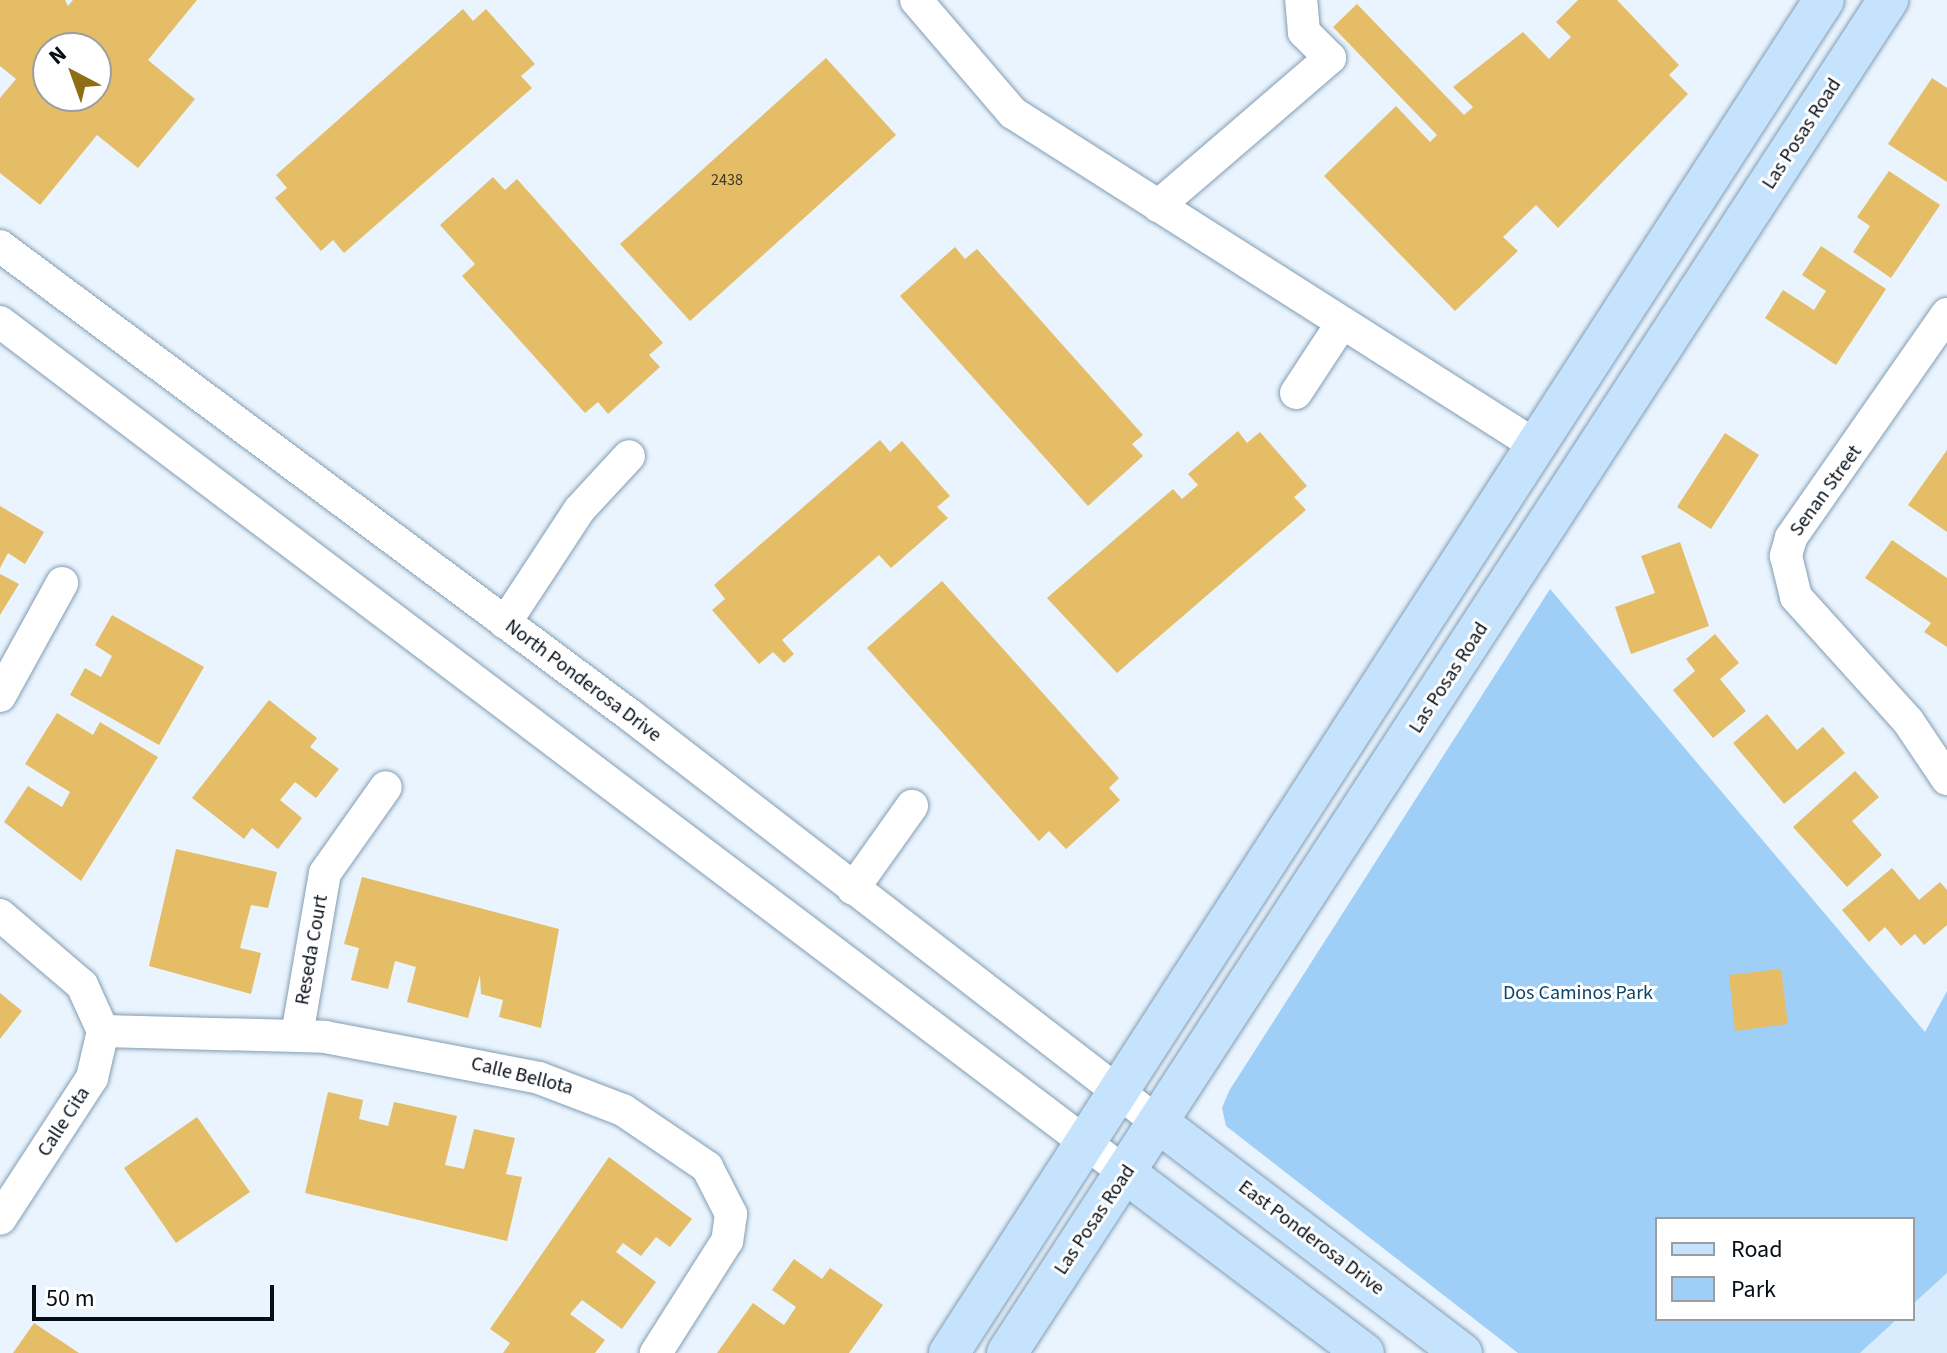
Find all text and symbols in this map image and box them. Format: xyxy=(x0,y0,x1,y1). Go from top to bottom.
north arrow xyxy=(32,32,112,112)
text: N xyxy=(42,39,74,72)
street label: Las Posas Road xyxy=(1757,74,1847,194)
house number: 2438 xyxy=(711,170,743,190)
street label: Senan Street xyxy=(1785,441,1867,541)
street label: North Ponderosa Drive xyxy=(500,614,666,748)
street label: Las Posas Road xyxy=(1404,618,1494,738)
street label: Reseda Court xyxy=(291,893,333,1007)
park label: Dos Caminos Park xyxy=(1503,981,1653,1005)
street label: Calle Bellota xyxy=(468,1052,576,1100)
street label: Calle Cita xyxy=(33,1083,95,1161)
street label: Las Posas Road xyxy=(1049,1160,1141,1280)
street label: East Ponderosa Drive xyxy=(1233,1175,1389,1301)
legend xyxy=(1655,1217,1915,1321)
text: Road xyxy=(1731,1232,1783,1267)
scale bar xyxy=(36,1269,278,1319)
text: Park xyxy=(1731,1272,1776,1307)
text: 50 m xyxy=(46,1281,95,1316)

